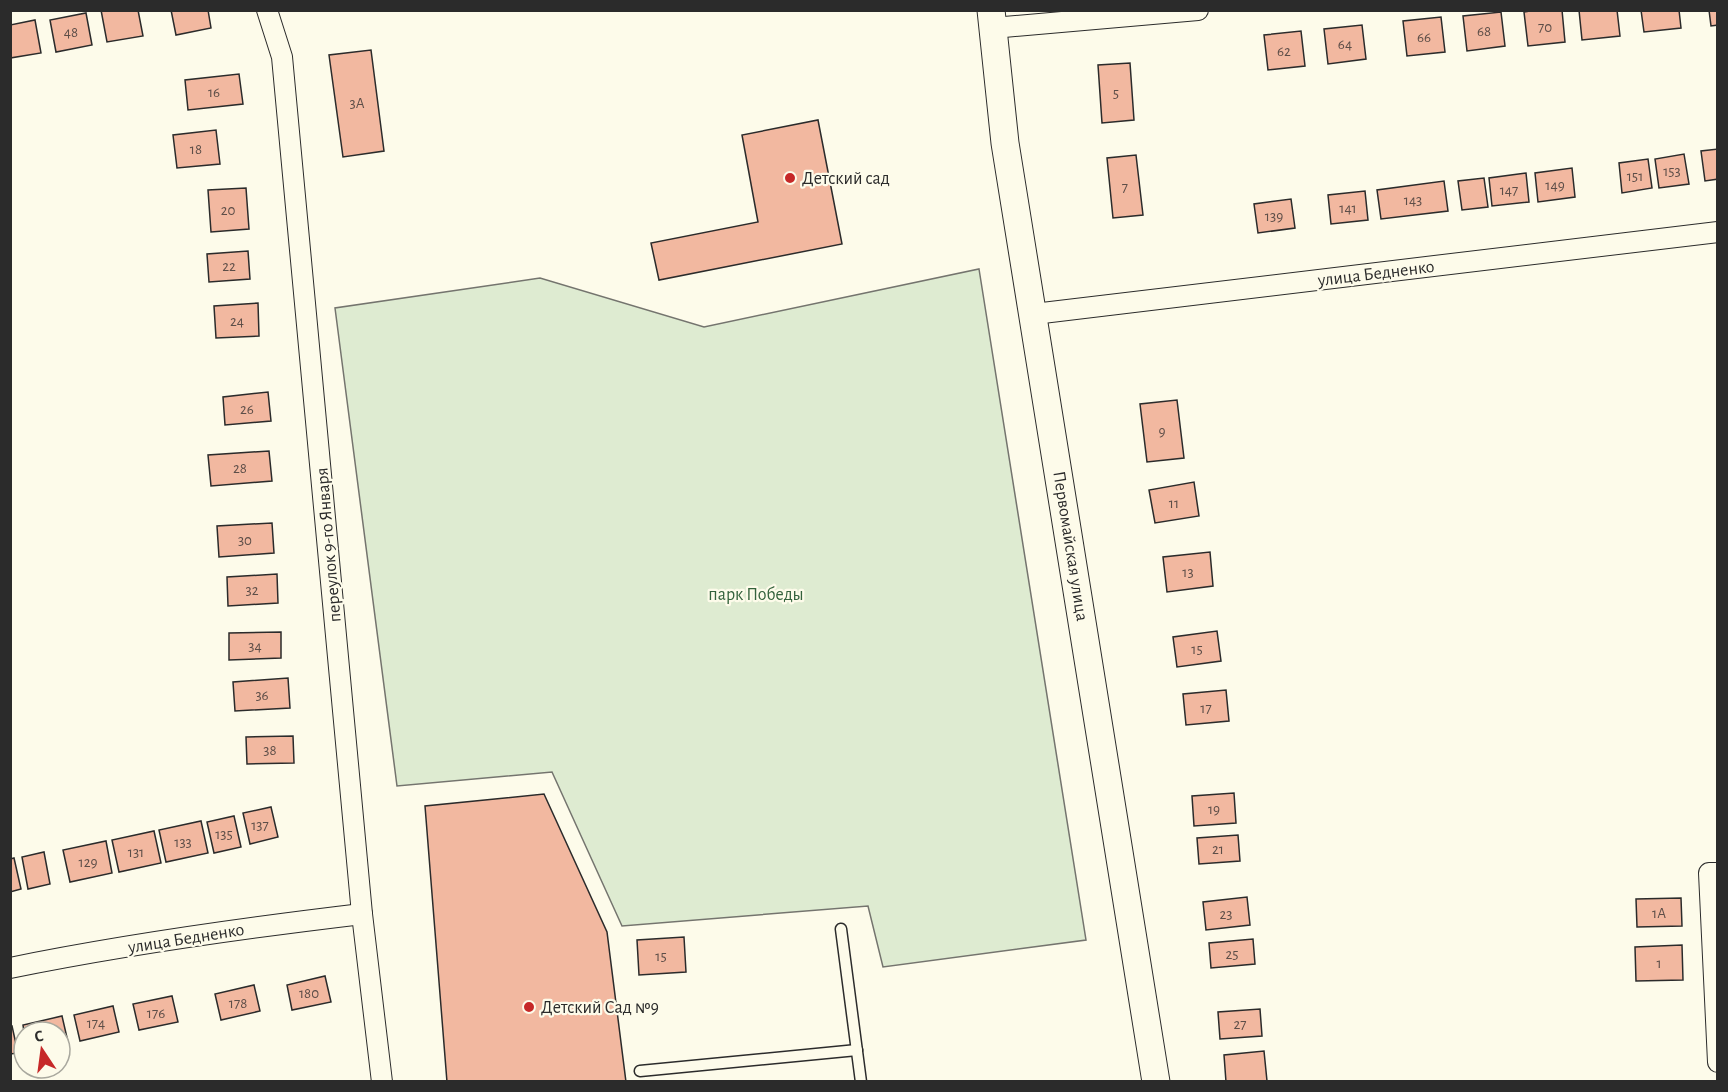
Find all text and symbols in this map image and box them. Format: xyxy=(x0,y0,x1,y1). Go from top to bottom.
house number: 70 xyxy=(1538,20,1552,35)
house number: 68 xyxy=(1477,24,1491,39)
house number: 48 xyxy=(64,25,78,40)
house number: 66 xyxy=(1417,30,1431,45)
house number: 64 xyxy=(1338,37,1352,52)
house number: 62 xyxy=(1277,44,1291,59)
house number: 16 xyxy=(208,85,220,100)
house number: 5 xyxy=(1113,86,1119,101)
house number: 3А xyxy=(349,96,365,111)
house number: 18 xyxy=(190,142,202,157)
house number: 153 xyxy=(1663,164,1681,179)
house number: 151 xyxy=(1627,169,1643,184)
place label: Детский сад xyxy=(802,170,890,188)
marker: Детский сад xyxy=(783,171,797,185)
house number: 149 xyxy=(1545,178,1565,193)
house number: 7 xyxy=(1122,180,1128,195)
house number: 147 xyxy=(1500,183,1518,198)
house number: 143 xyxy=(1404,193,1422,208)
house number: 141 xyxy=(1339,201,1357,216)
house number: 20 xyxy=(221,203,235,218)
house number: 139 xyxy=(1265,209,1283,224)
street label: улица Бедненко xyxy=(1316,258,1435,290)
house number: 22 xyxy=(222,259,236,274)
house number: 24 xyxy=(230,314,244,329)
house number: 26 xyxy=(240,402,254,417)
house number: 9 xyxy=(1158,424,1166,439)
house number: 28 xyxy=(233,461,247,476)
street label: переулок 9-го Января xyxy=(313,467,345,623)
street label: Первомайская улица xyxy=(1049,470,1091,622)
house number: 11 xyxy=(1169,496,1179,511)
house number: 30 xyxy=(238,533,252,548)
house number: 13 xyxy=(1182,565,1194,580)
house number: 32 xyxy=(245,583,259,598)
park label: парк Победы xyxy=(708,585,804,604)
house number: 34 xyxy=(248,639,262,654)
house number: 15 xyxy=(1191,642,1203,657)
house number: 36 xyxy=(255,688,269,703)
house number: 17 xyxy=(1200,701,1212,716)
house number: 38 xyxy=(263,743,277,758)
house number: 19 xyxy=(1208,802,1220,817)
house number: 137 xyxy=(251,818,269,833)
house number: 135 xyxy=(215,827,233,842)
house number: 133 xyxy=(174,835,192,850)
house number: 21 xyxy=(1212,842,1224,857)
house number: 131 xyxy=(128,845,144,860)
house number: 129 xyxy=(78,855,98,870)
house number: 1А xyxy=(1652,906,1666,921)
house number: 23 xyxy=(1219,907,1233,922)
street label: улица Бедненко xyxy=(126,921,245,957)
house number: 25 xyxy=(1225,947,1239,962)
house number: 15 xyxy=(655,949,667,964)
house number: 1 xyxy=(1656,956,1662,971)
house number: 180 xyxy=(299,986,319,1001)
house number: 178 xyxy=(229,996,247,1011)
place label: Детский Сад №9 xyxy=(541,999,659,1017)
marker: Детский Сад №9 xyxy=(522,1000,536,1014)
house number: 176 xyxy=(147,1006,165,1021)
house number: 174 xyxy=(87,1016,105,1031)
house number: 27 xyxy=(1233,1017,1247,1032)
north arrow xyxy=(12,1020,72,1080)
text: С xyxy=(33,1028,45,1045)

